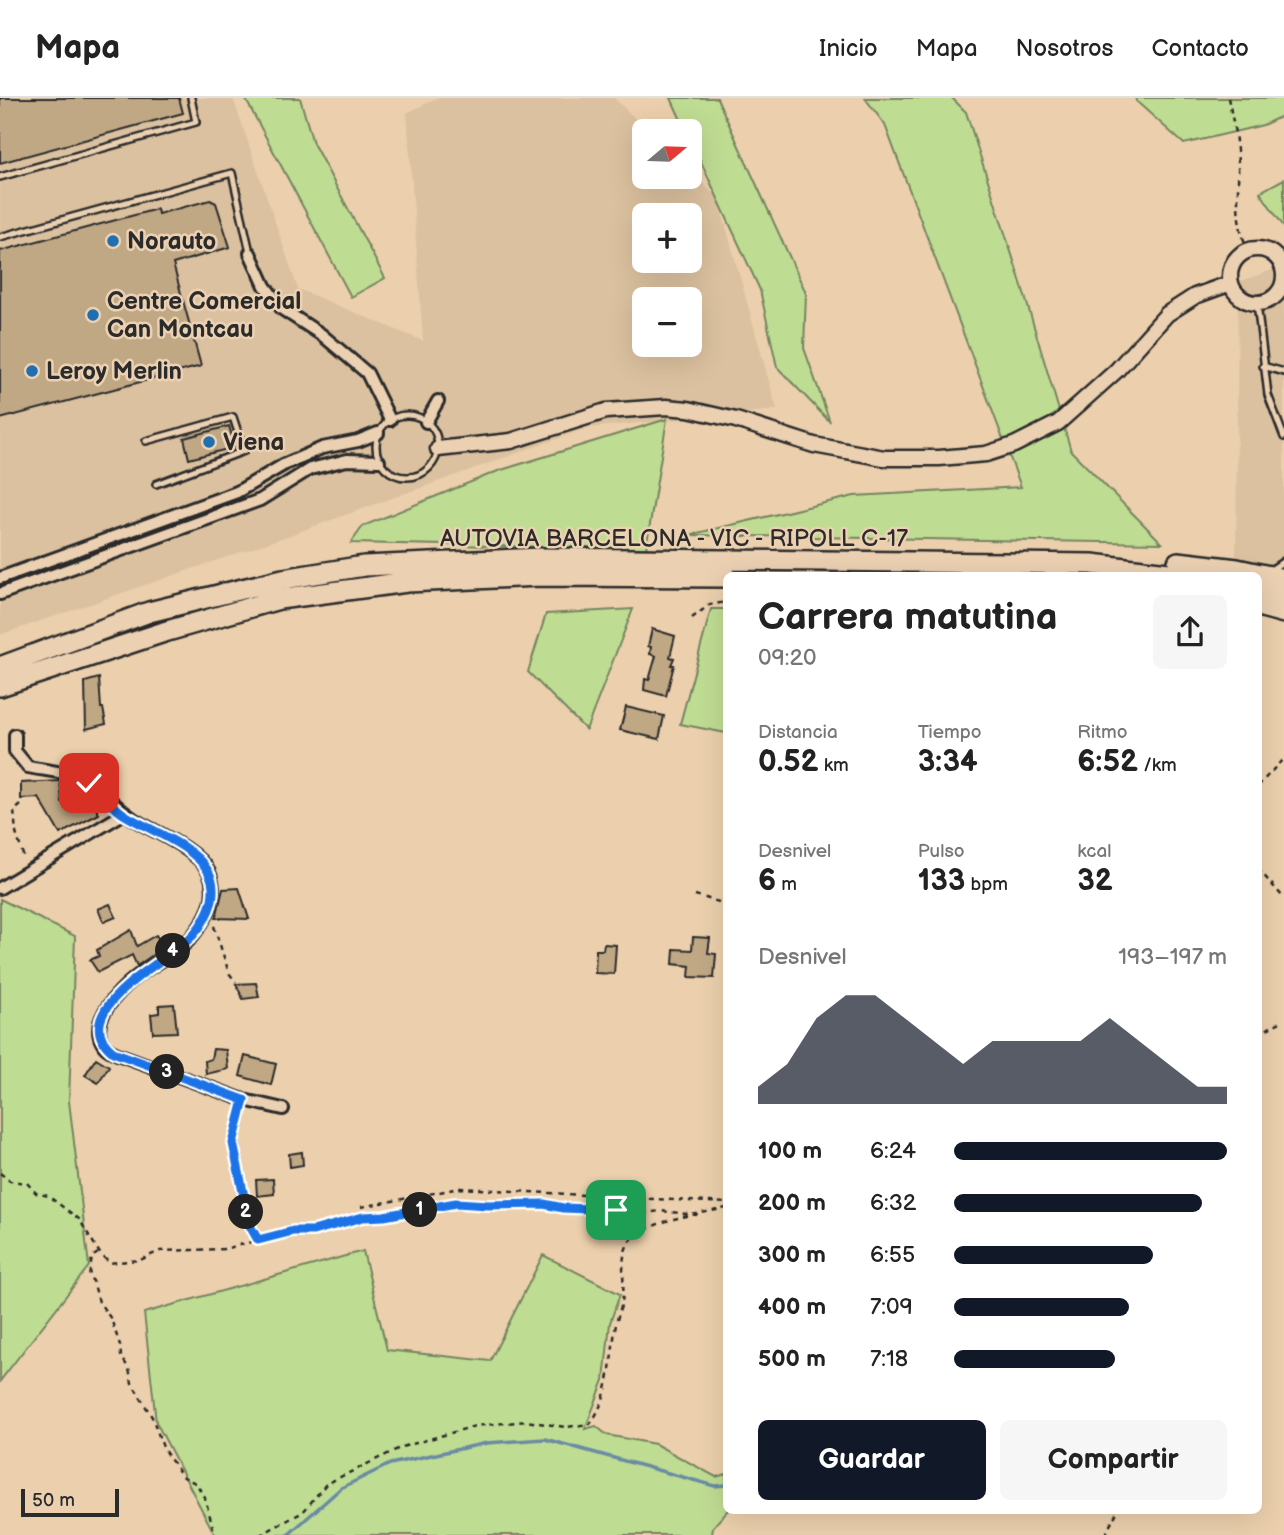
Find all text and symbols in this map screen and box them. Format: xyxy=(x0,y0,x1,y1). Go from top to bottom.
text: Mapa xyxy=(35,28,120,68)
text: Inicio xyxy=(819,34,878,63)
text: Mapa xyxy=(916,34,978,63)
text: Nosotros xyxy=(1016,34,1113,63)
text: Contacto xyxy=(1151,34,1249,63)
north arrow xyxy=(632,119,702,189)
map controls xyxy=(632,119,702,357)
button: + xyxy=(632,203,702,273)
place label: Norauto xyxy=(127,227,216,256)
marker: Norauto xyxy=(105,233,121,249)
place label: Centre Comercial Can Montcau xyxy=(107,287,301,344)
button: − xyxy=(632,287,702,357)
marker: Centre Comercial Can Montcau xyxy=(85,307,101,323)
place label: Leroy Merlin xyxy=(46,357,182,386)
marker: Leroy Merlin xyxy=(24,363,40,379)
place label: Viena xyxy=(223,428,284,457)
marker: Viena xyxy=(201,434,217,450)
street label: AUTOVIA BARCELONA - VIC - RIPOLL C-17 xyxy=(440,524,908,553)
text: Carrera matutina xyxy=(758,595,1058,640)
button: share xyxy=(1153,595,1227,669)
text: 09:20 xyxy=(758,644,817,672)
text: Distancia xyxy=(758,721,838,744)
text: Tiempo xyxy=(918,721,982,744)
text: Ritmo xyxy=(1077,721,1128,744)
text: 0.52 xyxy=(758,744,819,780)
text: 3:34 xyxy=(918,744,978,780)
text: 6:52 xyxy=(1077,744,1138,780)
pin xyxy=(59,753,119,813)
text: km xyxy=(819,754,849,777)
text: /km xyxy=(1138,754,1177,777)
icon: check xyxy=(70,764,108,802)
text: Desnivel xyxy=(758,840,831,863)
text: Pulso xyxy=(918,840,965,863)
text: kcal xyxy=(1077,840,1111,863)
text: 6 xyxy=(758,863,776,899)
text: 133 xyxy=(918,863,965,899)
text: 32 xyxy=(1077,863,1113,899)
text: m xyxy=(776,873,797,896)
text: bpm xyxy=(965,873,1008,896)
pin: 4 xyxy=(156,934,190,968)
text: 4 xyxy=(167,939,178,962)
text: Desnivel xyxy=(758,943,847,971)
text: 193–197 m xyxy=(1118,943,1227,971)
pin: 3 xyxy=(150,1054,184,1090)
text: 3 xyxy=(161,1060,172,1083)
text: 100 m xyxy=(758,1137,822,1165)
text: 6:24 xyxy=(870,1137,916,1165)
pin xyxy=(586,1180,646,1240)
text: 200 m xyxy=(758,1189,826,1217)
text: 6:32 xyxy=(870,1189,916,1217)
icon: arrive xyxy=(597,1191,635,1229)
pin: 1 xyxy=(402,1192,438,1228)
pin: 2 xyxy=(229,1194,264,1230)
text: 1 xyxy=(416,1198,424,1221)
text: 2 xyxy=(240,1200,251,1223)
text: 300 m xyxy=(758,1241,826,1269)
text: 6:55 xyxy=(870,1241,915,1269)
text: 400 m xyxy=(758,1293,826,1321)
text: 7:09 xyxy=(870,1293,913,1321)
text: 500 m xyxy=(758,1345,826,1373)
text: 7:18 xyxy=(870,1345,908,1373)
button: Guardar xyxy=(758,1420,986,1500)
button: Compartir xyxy=(1000,1420,1227,1500)
scale bar xyxy=(21,1486,119,1518)
text: 50 m xyxy=(32,1489,75,1512)

